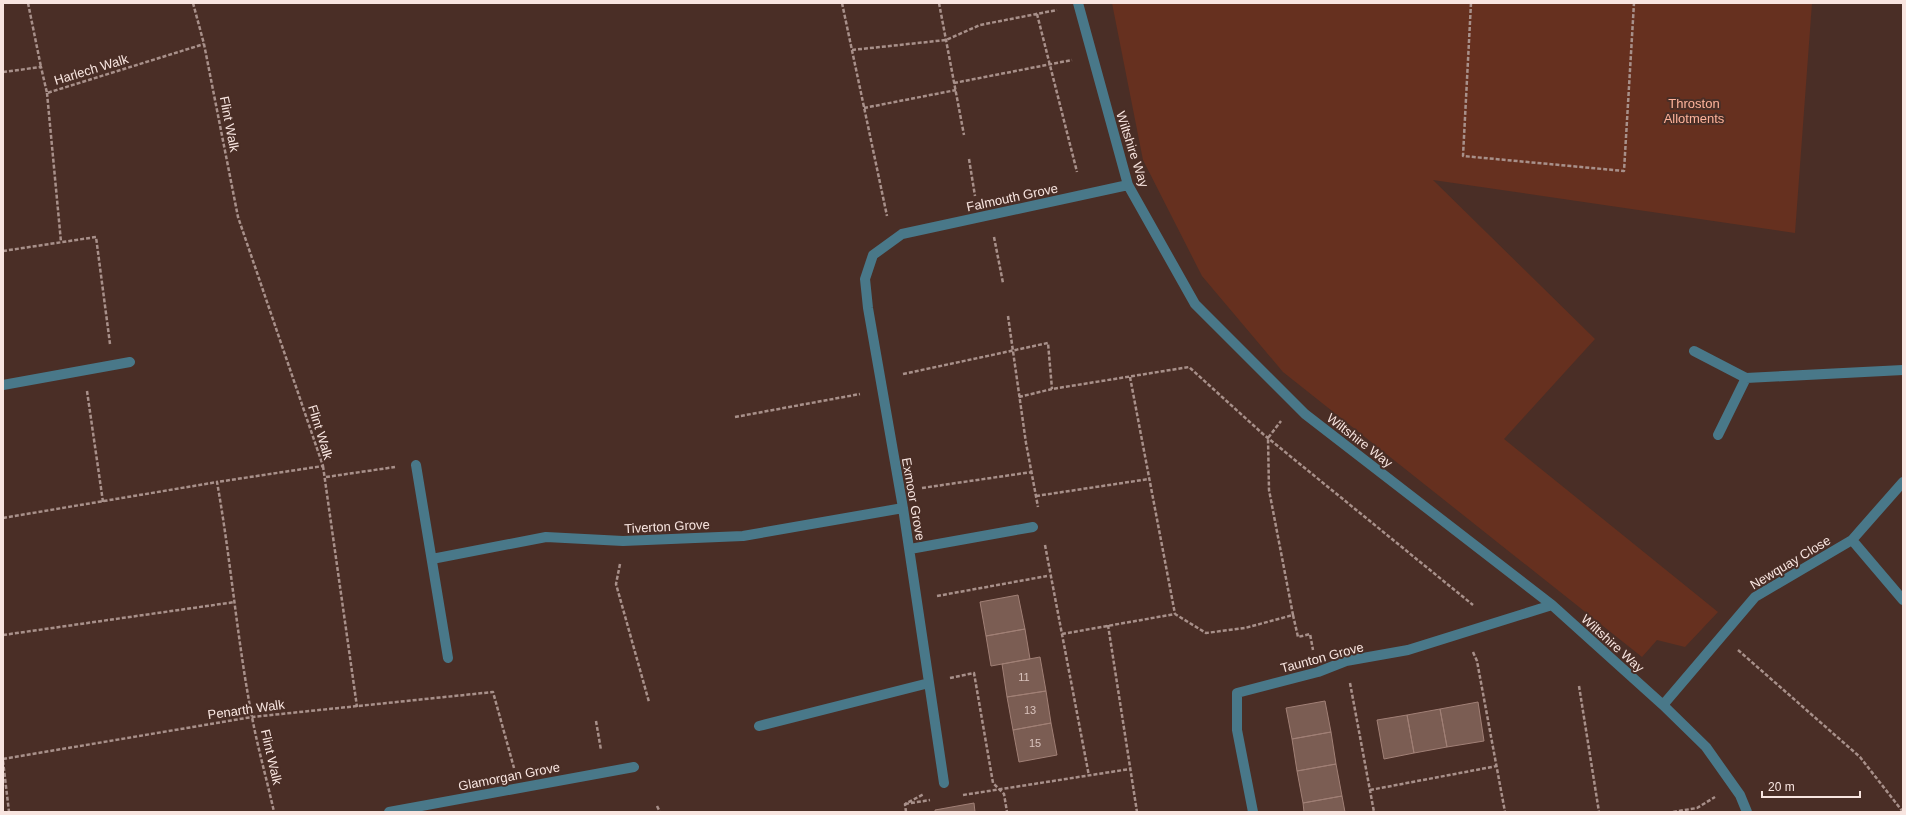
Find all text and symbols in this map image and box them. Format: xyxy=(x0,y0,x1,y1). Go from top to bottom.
street label: Harlech Walk xyxy=(52,51,131,88)
street label: Flint Walk xyxy=(217,95,242,154)
park label: Throston Allotments xyxy=(1664,96,1725,126)
street label: Wiltshire Way xyxy=(1113,109,1152,189)
street label: Falmouth Grove xyxy=(965,180,1059,215)
street label: Flint Walk xyxy=(305,403,336,462)
street label: Wiltshire Way xyxy=(1324,410,1396,471)
street label: Exmoor Grove xyxy=(899,457,928,542)
street label: Tiverton Grove xyxy=(624,517,710,536)
street label: Newquay Close xyxy=(1747,533,1833,592)
street label: Wiltshire Way xyxy=(1578,611,1647,676)
street label: Taunton Grove xyxy=(1279,639,1365,676)
house number: 11 xyxy=(1018,671,1030,683)
street label: Penarth Walk xyxy=(207,697,286,722)
house number: 13 xyxy=(1024,704,1036,716)
street label: Flint Walk xyxy=(258,728,285,787)
house number: 15 xyxy=(1029,737,1041,749)
street label: Glamorgan Grove xyxy=(457,759,561,794)
scale bar xyxy=(1762,773,1860,799)
text: 20 m xyxy=(1768,780,1795,794)

